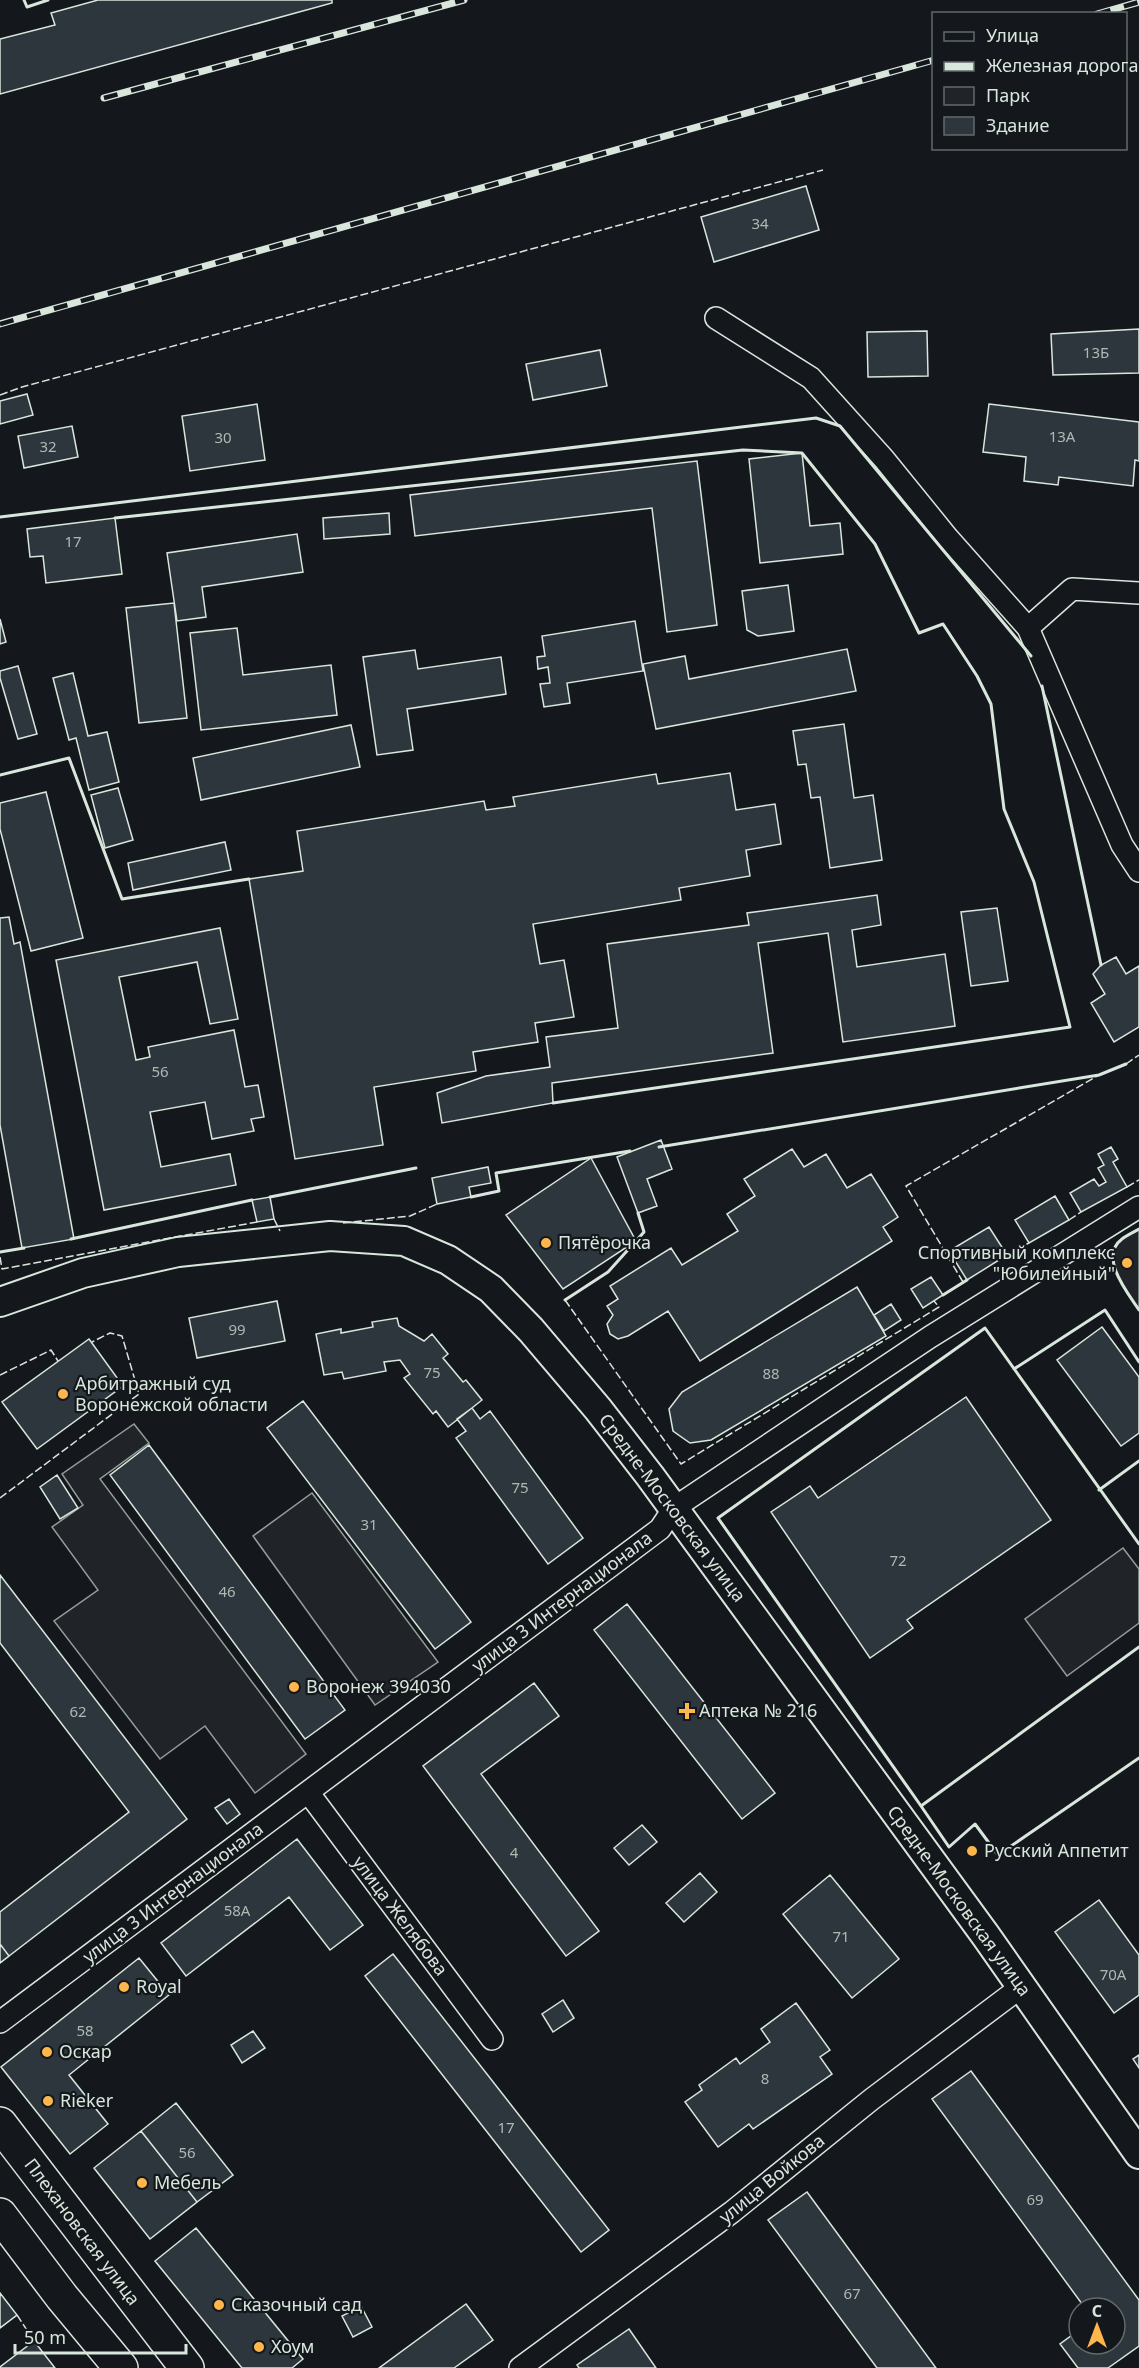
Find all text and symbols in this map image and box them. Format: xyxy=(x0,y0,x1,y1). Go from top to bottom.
legend xyxy=(932,12,1127,150)
text: Улица xyxy=(986,23,1039,47)
text: Железная дорога xyxy=(986,53,1138,77)
text: Парк xyxy=(986,83,1030,107)
text: Здание xyxy=(986,113,1050,137)
house number: 34 xyxy=(751,213,769,233)
house number: 13Б xyxy=(1083,342,1109,362)
house number: 13А xyxy=(1049,426,1076,446)
house number: 30 xyxy=(214,427,232,447)
house number: 32 xyxy=(39,436,57,456)
house number: 17 xyxy=(64,531,82,551)
house number: 56 xyxy=(151,1061,169,1081)
place label: Пятёрочка xyxy=(558,1230,651,1254)
marker: Пятёрочка xyxy=(539,1236,553,1250)
place label: Спортивный комплекс "Юбилейный" xyxy=(918,1240,1115,1285)
marker: Спортивный комплекс "Юбилейный" xyxy=(1120,1256,1134,1270)
house number: 99 xyxy=(228,1319,246,1339)
house number: 75 xyxy=(423,1362,441,1382)
house number: 88 xyxy=(762,1363,780,1383)
place label: Арбитражный суд Воронежской области xyxy=(75,1371,268,1416)
marker: Арбитражный суд Воронежской области xyxy=(56,1387,70,1401)
street label: Средне-Московская улица xyxy=(594,1408,752,1606)
house number: 75 xyxy=(511,1477,529,1497)
house number: 31 xyxy=(360,1514,378,1534)
street label: улица 3 Интернационала xyxy=(466,1525,656,1677)
house number: 72 xyxy=(889,1550,907,1570)
house number: 46 xyxy=(218,1581,236,1601)
place label: Воронеж 394030 xyxy=(306,1674,451,1698)
marker: Воронеж 394030 xyxy=(287,1680,301,1694)
place label: Аптека № 216 xyxy=(699,1698,817,1722)
house number: 62 xyxy=(69,1701,87,1721)
marker: Аптека № 216 xyxy=(680,1704,694,1718)
street label: Средне-Московская улица xyxy=(883,1800,1037,2001)
street label: улица 3 Интернационала xyxy=(77,1816,267,1968)
place label: Русский Аппетит xyxy=(984,1838,1129,1862)
house number: 4 xyxy=(510,1842,519,1862)
marker: Русский Аппетит xyxy=(965,1844,979,1858)
street label: улица Желябова xyxy=(348,1851,454,1980)
house number: 58А xyxy=(224,1900,251,1920)
house number: 71 xyxy=(832,1926,850,1946)
house number: 70А xyxy=(1100,1964,1127,1984)
place label: Royal xyxy=(136,1974,182,1998)
marker: Royal xyxy=(117,1980,131,1994)
house number: 58 xyxy=(76,2020,94,2040)
place label: Оскар xyxy=(59,2039,112,2063)
marker: Оскар xyxy=(40,2045,54,2059)
house number: 8 xyxy=(761,2068,769,2088)
place label: Rieker xyxy=(60,2088,114,2112)
marker: Rieker xyxy=(41,2094,55,2108)
house number: 17 xyxy=(497,2117,515,2137)
street label: улица Войкова xyxy=(714,2128,829,2228)
house number: 56 xyxy=(178,2142,196,2162)
street label: Плехановская улица xyxy=(20,2153,146,2310)
place label: Мебель xyxy=(154,2170,221,2194)
marker: Мебель xyxy=(135,2176,149,2190)
house number: 69 xyxy=(1026,2189,1044,2209)
house number: 67 xyxy=(843,2283,861,2303)
place label: Сказочный сад xyxy=(231,2292,362,2316)
north arrow xyxy=(1067,2296,1127,2356)
marker: Сказочный сад xyxy=(212,2298,226,2312)
text: С xyxy=(1092,2300,1102,2322)
scale bar xyxy=(15,2317,186,2355)
text: 50 m xyxy=(24,2325,66,2349)
place label: Хоум xyxy=(271,2334,314,2358)
marker: Хоум xyxy=(252,2340,266,2354)

